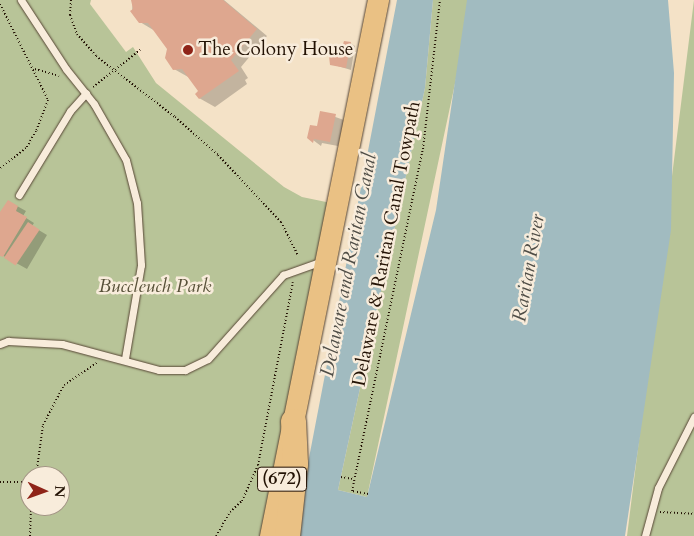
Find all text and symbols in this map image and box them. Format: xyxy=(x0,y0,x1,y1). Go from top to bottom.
place label: The Colony House xyxy=(198,39,353,61)
marker: The Colony House xyxy=(182,44,194,56)
street label: Delaware & Raritan Canal Towpath xyxy=(348,99,426,389)
water label: Delaware and Raritan Canal xyxy=(315,151,381,379)
water label: Raritan River xyxy=(507,212,549,324)
park label: Buccleuch Park xyxy=(99,276,211,298)
road number: (672) xyxy=(257,464,307,494)
north arrow xyxy=(20,466,70,516)
text: N xyxy=(50,485,69,498)

